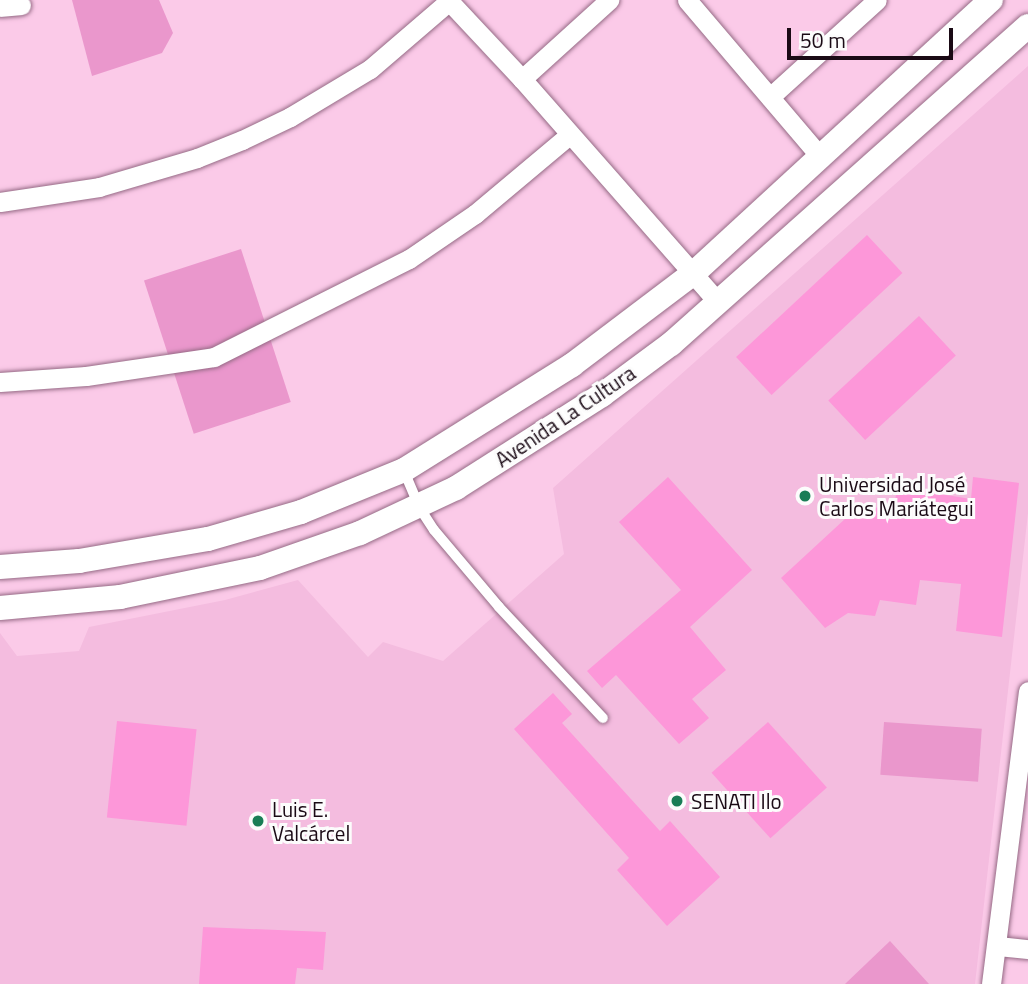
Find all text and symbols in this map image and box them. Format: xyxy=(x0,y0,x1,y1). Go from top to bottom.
scale bar xyxy=(790,14,956,58)
text: 50 m xyxy=(800,24,846,56)
street label: Avenida La Cultura xyxy=(490,360,640,472)
place label: Universidad José Carlos Mariátegui xyxy=(819,471,974,521)
marker: Universidad José Carlos Mariátegui xyxy=(797,488,813,504)
place label: SENATI Ilo xyxy=(691,788,782,814)
marker: SENATI Ilo xyxy=(669,793,685,809)
place label: Luis E. Valcárcel xyxy=(272,796,350,846)
marker: Luis E. Valcárcel xyxy=(250,813,266,829)

